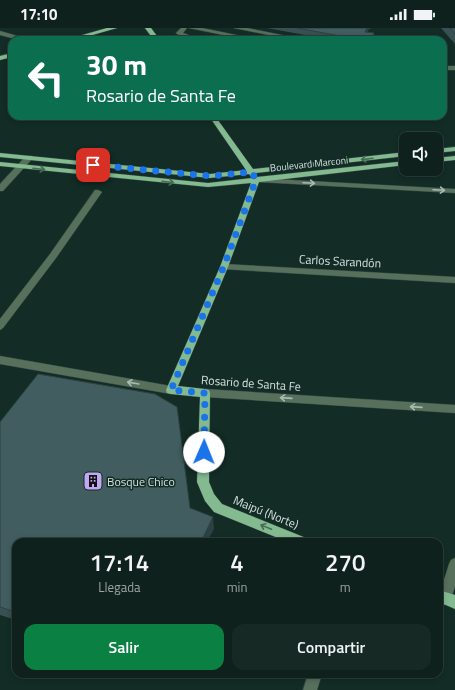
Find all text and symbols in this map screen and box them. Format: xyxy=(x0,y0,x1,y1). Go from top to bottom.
text: 17:10 xyxy=(20,3,57,26)
text: 30 m xyxy=(86,43,147,86)
icon: left xyxy=(20,52,72,104)
text: Rosario de Santa Fe xyxy=(86,82,236,109)
map controls xyxy=(399,132,443,176)
button: sound xyxy=(399,132,443,176)
pin xyxy=(76,148,110,182)
street label: Boulevard Marconi xyxy=(269,152,349,176)
icon: arrive xyxy=(82,154,104,176)
one-way arrow xyxy=(361,155,374,163)
one-way arrow xyxy=(32,165,45,172)
one-way arrow xyxy=(161,178,174,186)
one-way arrow xyxy=(302,179,315,186)
one-way arrow xyxy=(432,186,445,193)
street label: Carlos Sarandón xyxy=(298,249,382,273)
street label: Rosario de Santa Fe xyxy=(200,370,302,396)
one-way arrow xyxy=(127,379,140,387)
one-way arrow xyxy=(280,395,293,402)
one-way arrow xyxy=(410,403,423,410)
position arrow xyxy=(183,431,225,473)
building icon: Bosque Chico xyxy=(82,470,104,492)
place label: Bosque Chico xyxy=(107,472,175,491)
street label: Maipú (Norte) xyxy=(230,490,302,534)
one-way arrow xyxy=(260,523,272,531)
text: 17:14 xyxy=(90,544,149,580)
text: 4 xyxy=(230,544,244,580)
text: 270 xyxy=(325,544,365,580)
text: Llegada xyxy=(98,577,141,597)
text: min xyxy=(227,577,247,597)
text: m xyxy=(340,577,351,597)
button: Salir xyxy=(24,624,224,670)
button: Compartir xyxy=(232,624,431,670)

